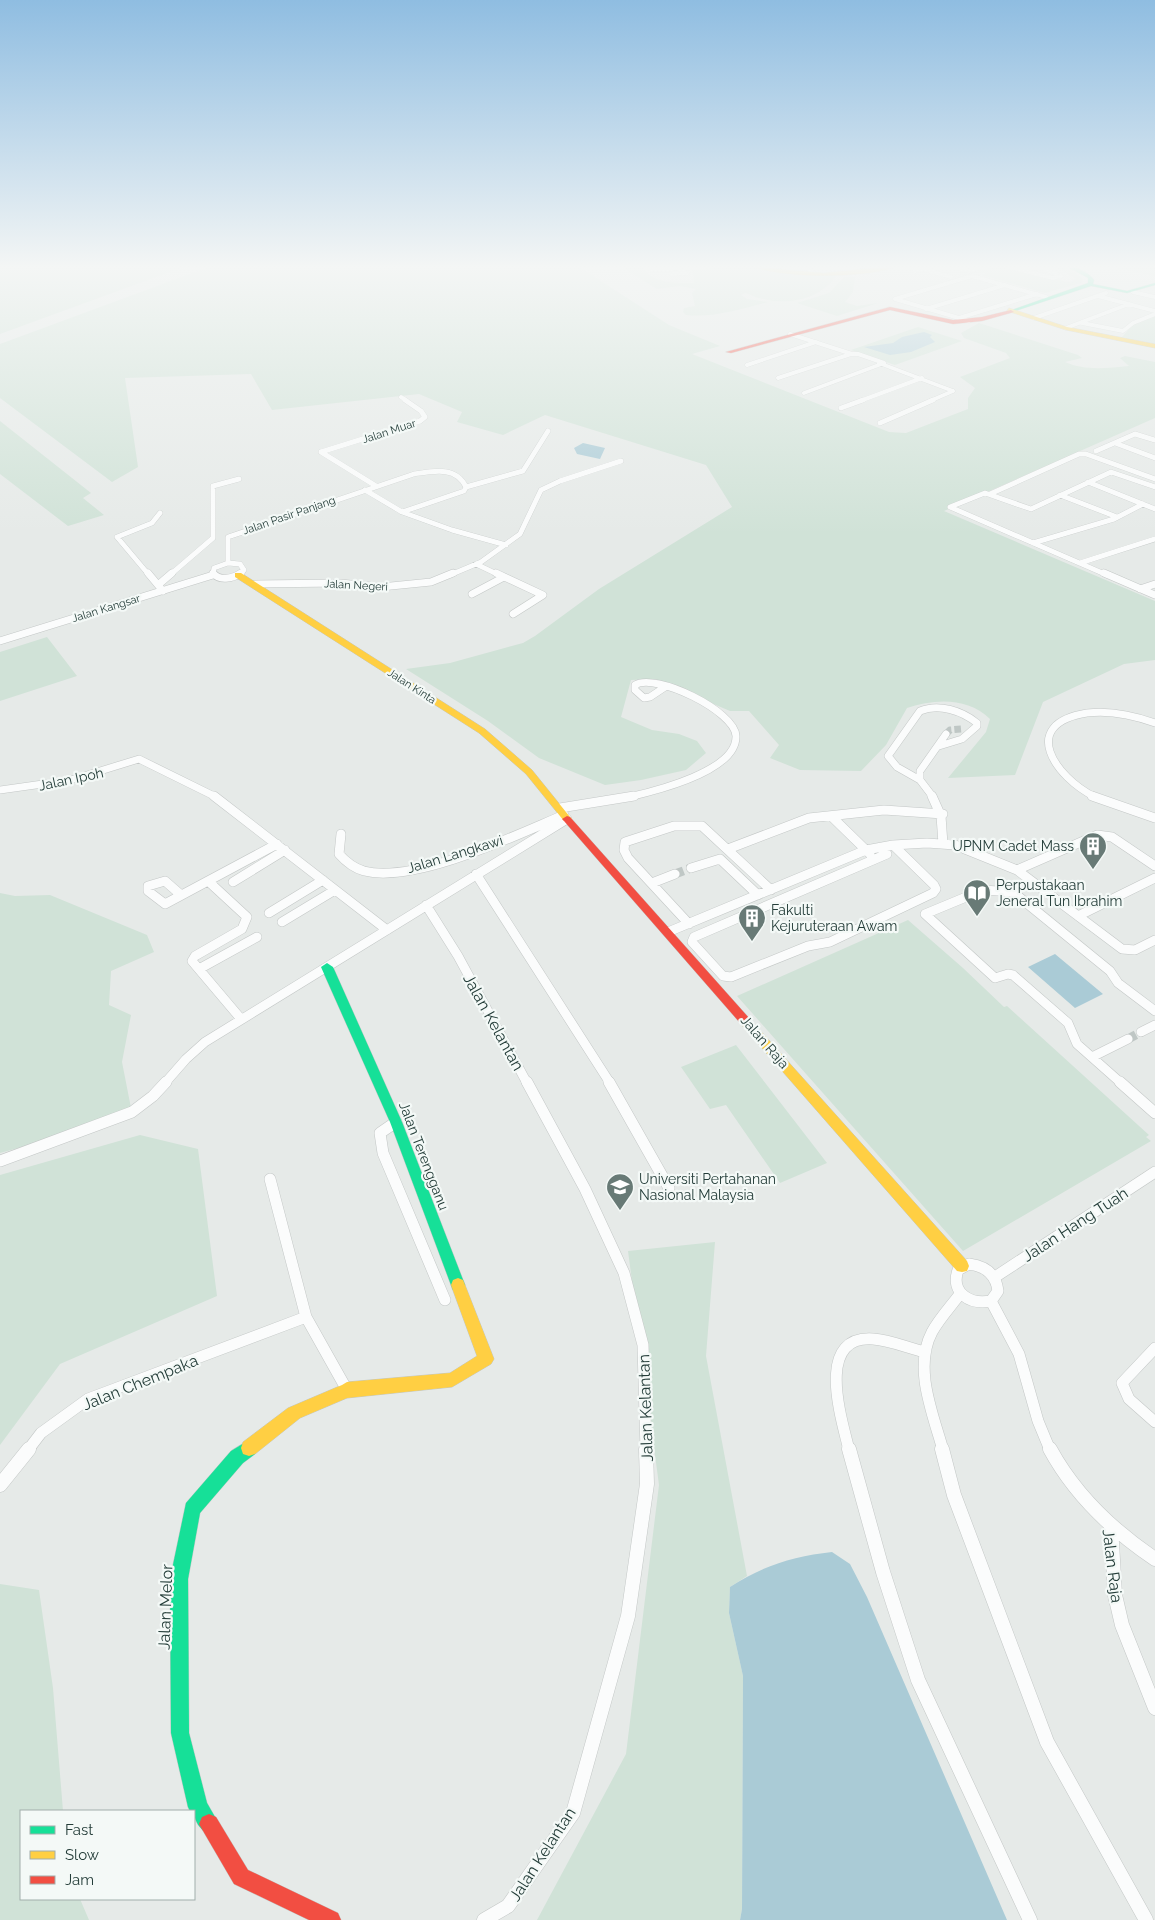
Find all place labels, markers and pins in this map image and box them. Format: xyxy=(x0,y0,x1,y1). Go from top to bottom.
building icon: UPNM Cadet Mass xyxy=(1078,831,1108,870)
place label: UPNM Cadet Mass xyxy=(952,838,1074,854)
place label: Perpustakaan Jeneral Tun Ibrahim xyxy=(996,877,1122,909)
library icon: Perpustakaan Jeneral Tun Ibrahim xyxy=(962,878,992,917)
place label: Fakulti Kejuruteraan Awam xyxy=(771,902,897,934)
building icon: Fakulti Kejuruteraan Awam xyxy=(737,903,767,942)
place label: Universiti Pertahanan Nasional Malaysia xyxy=(639,1171,776,1203)
school or university icon: Universiti Pertahanan Nasional Malaysia xyxy=(605,1172,635,1211)

